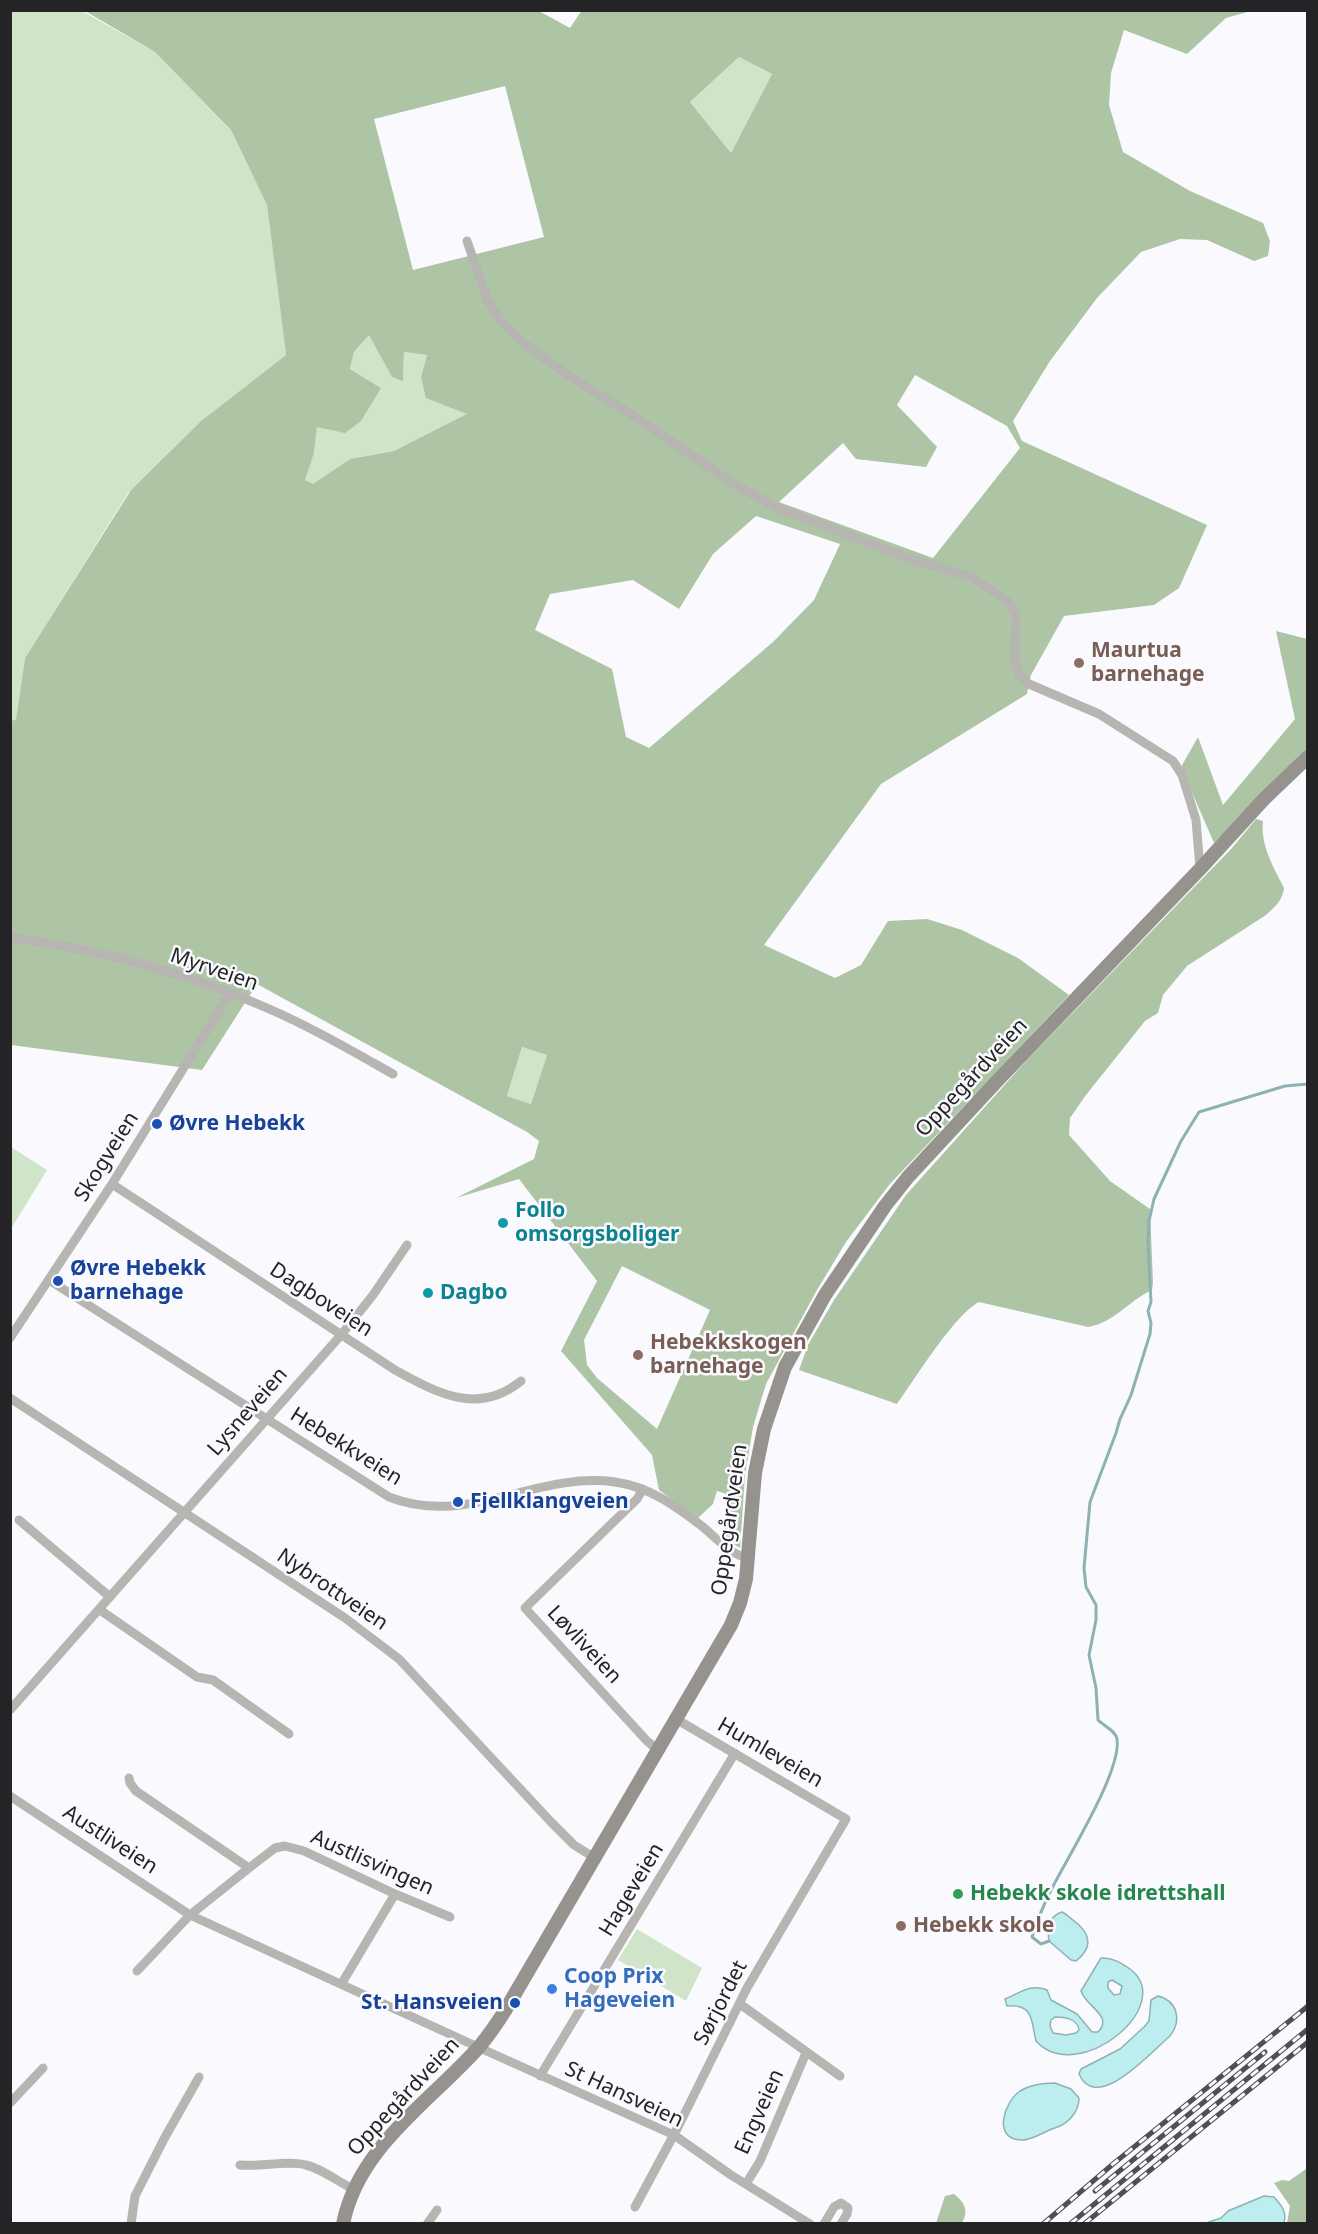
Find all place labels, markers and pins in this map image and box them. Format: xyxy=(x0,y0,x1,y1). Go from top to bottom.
place label: Maurtua barnehage xyxy=(1091,638,1204,688)
marker: Maurtua barnehage xyxy=(1072,656,1086,670)
place label: Øvre Hebekk xyxy=(169,1111,305,1137)
marker: Øvre Hebekk xyxy=(150,1117,164,1131)
place label: Follo omsorgsboliger xyxy=(515,1198,679,1248)
marker: Follo omsorgsboliger xyxy=(496,1216,510,1230)
place label: Øvre Hebekk barnehage xyxy=(70,1256,206,1306)
marker: Øvre Hebekk barnehage xyxy=(51,1274,65,1288)
place label: Dagbo xyxy=(440,1280,508,1306)
marker: Dagbo xyxy=(421,1286,435,1300)
place label: Hebekkskogen barnehage xyxy=(650,1330,807,1380)
marker: Hebekkskogen barnehage xyxy=(631,1348,645,1362)
place label: Fjellklangveien xyxy=(470,1489,629,1515)
marker: Fjellklangveien xyxy=(451,1495,465,1509)
place label: Hebekk skole idrettshall xyxy=(970,1881,1225,1907)
marker: Hebekk skole idrettshall xyxy=(951,1887,965,1901)
place label: Hebekk skole xyxy=(913,1913,1054,1939)
marker: Hebekk skole xyxy=(894,1919,908,1933)
place label: Coop Prix Hageveien xyxy=(564,1964,675,2014)
marker: Coop Prix Hageveien xyxy=(545,1982,559,1996)
place label: St. Hansveien xyxy=(361,1990,503,2016)
marker: St. Hansveien xyxy=(508,1996,522,2010)

